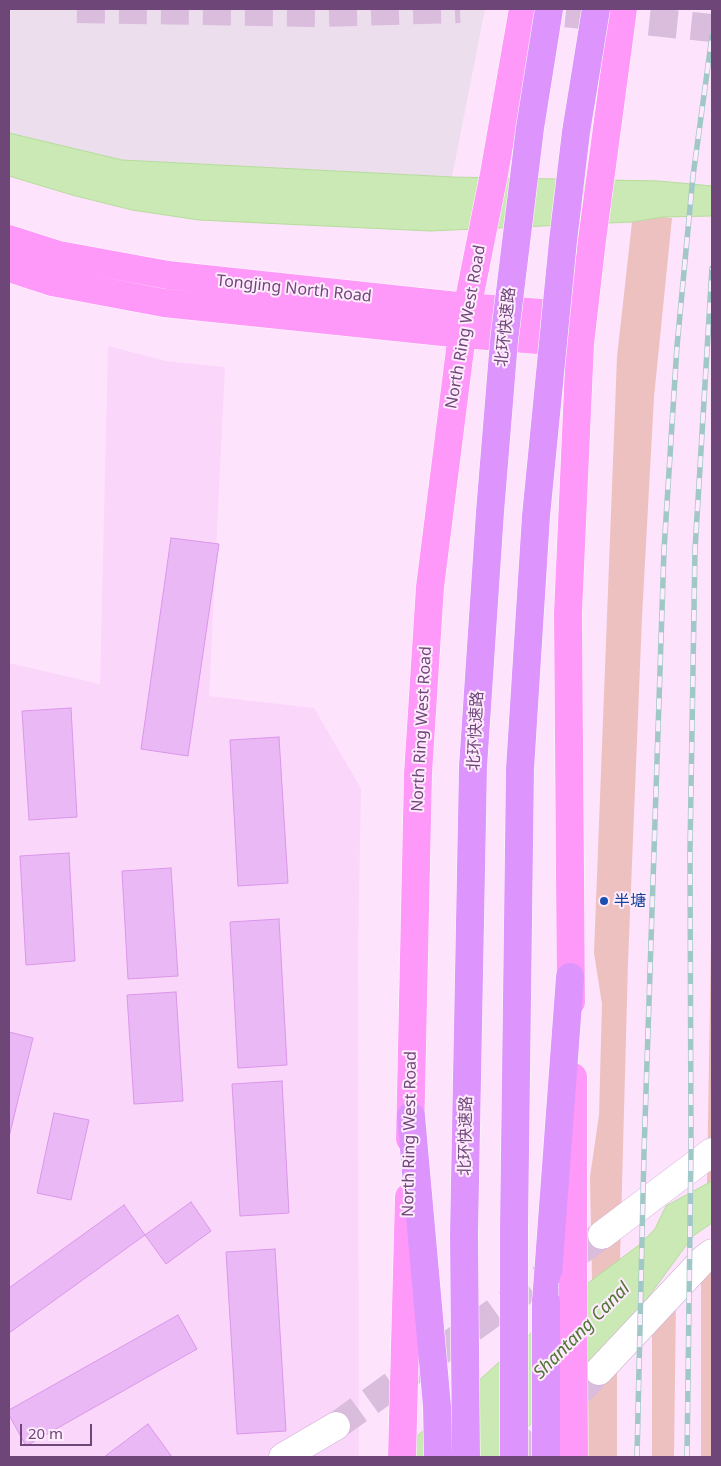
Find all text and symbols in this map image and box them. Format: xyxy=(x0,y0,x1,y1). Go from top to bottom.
street label: North Ring West Road xyxy=(442,244,490,410)
street label: Tongjing North Road xyxy=(215,271,373,307)
street label: 北环快速路 xyxy=(492,286,520,368)
street label: North Ring West Road xyxy=(408,646,436,812)
street label: 北环快速路 xyxy=(464,691,488,771)
place label: 半塘 xyxy=(614,891,646,911)
marker: 半塘 xyxy=(598,895,610,907)
street label: North Ring West Road xyxy=(399,1051,421,1217)
street label: 北环快速路 xyxy=(456,1096,476,1176)
water label: Shantang Canal xyxy=(529,1278,635,1384)
scale bar xyxy=(22,1414,95,1446)
text: 20 m xyxy=(28,1423,63,1443)

